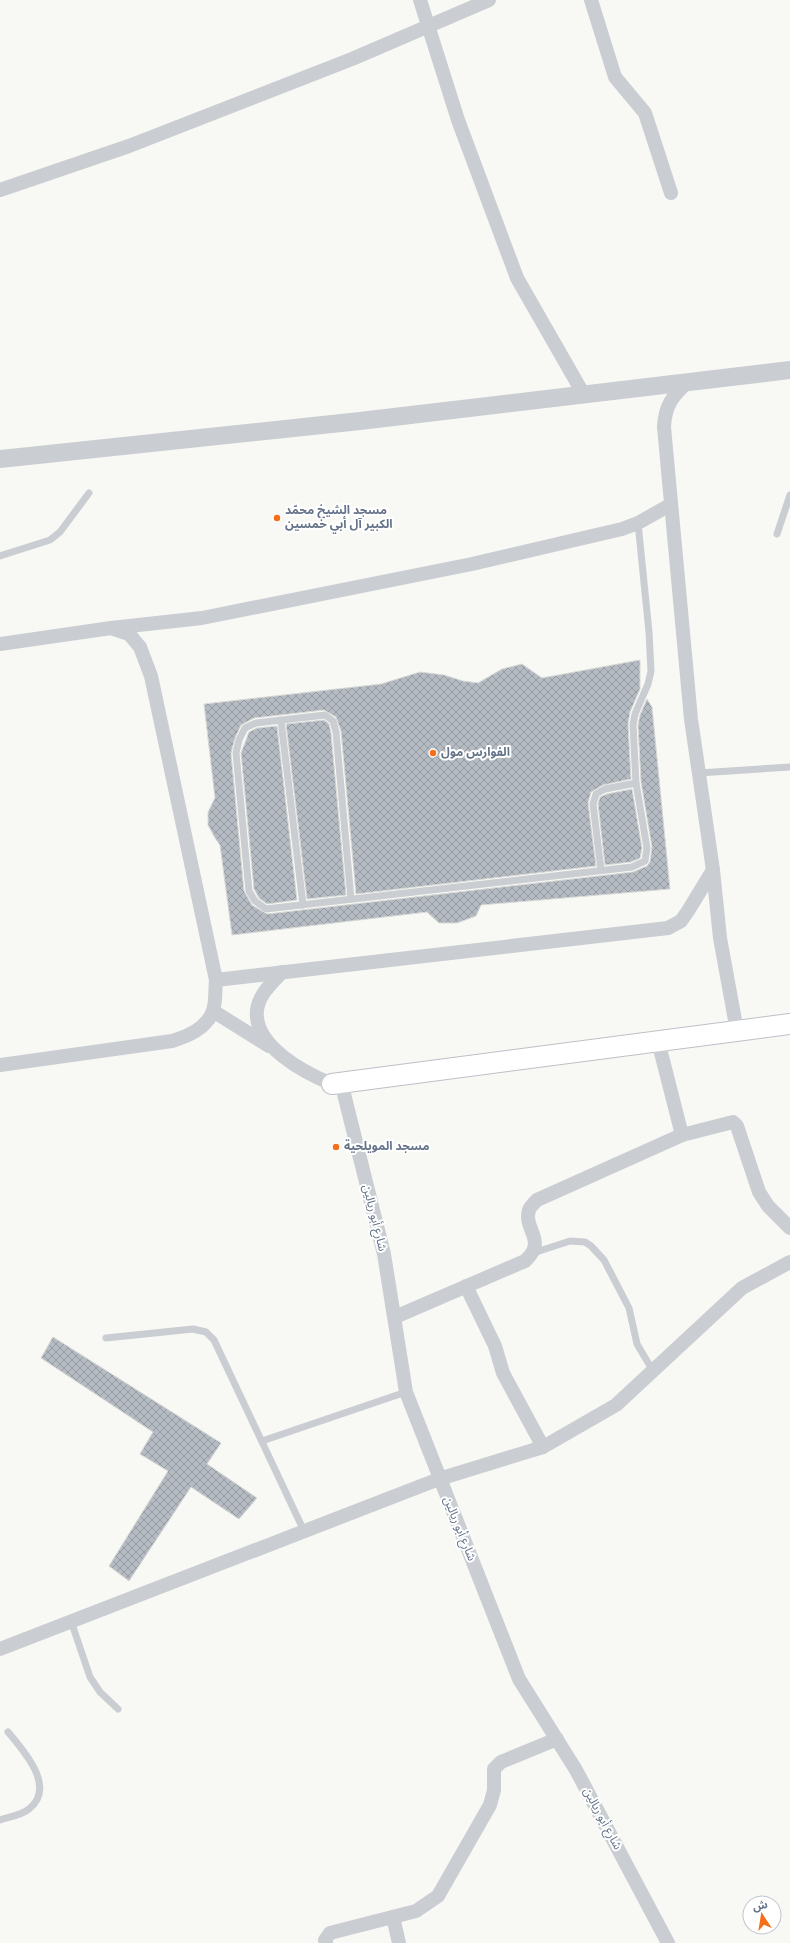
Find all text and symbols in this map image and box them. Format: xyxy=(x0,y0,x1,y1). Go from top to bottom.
place label: مسجد الشيخ محمّد الكبير آل أبي خمسين xyxy=(285,503,393,534)
marker: مسجد الشيخ محمّد الكبير آل أبي خمسين xyxy=(272,513,282,523)
place label: الفوارس مول xyxy=(441,745,510,761)
marker: الفوارس مول xyxy=(428,748,438,758)
place label: مسجد المويلحية xyxy=(344,1139,429,1155)
marker: مسجد المويلحية xyxy=(331,1142,341,1152)
street label: شارع أبو ريالين xyxy=(358,1183,391,1253)
street label: شارع أبو ريالين xyxy=(439,1494,480,1564)
street label: شارع أبو ريالين xyxy=(579,1785,626,1853)
north arrow xyxy=(742,1895,782,1935)
text: ش xyxy=(751,1898,769,1915)

